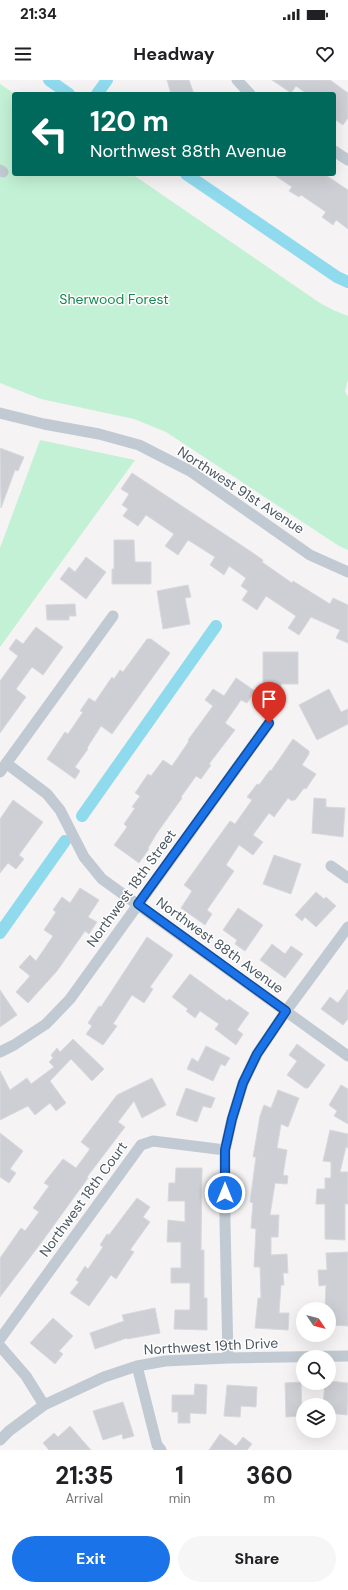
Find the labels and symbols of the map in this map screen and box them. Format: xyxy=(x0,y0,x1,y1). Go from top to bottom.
park label: Sherwood Forest xyxy=(59,290,169,308)
street label: Northwest 91st Avenue xyxy=(174,442,308,538)
pin xyxy=(252,682,286,723)
street label: Northwest 18th Street xyxy=(82,826,180,950)
street label: Northwest 88th Avenue xyxy=(153,893,287,997)
street label: Northwest 18th Court xyxy=(35,1138,131,1260)
position arrow xyxy=(204,1172,246,1214)
north arrow xyxy=(296,1302,336,1342)
street label: Northwest 19th Drive xyxy=(143,1333,279,1359)

